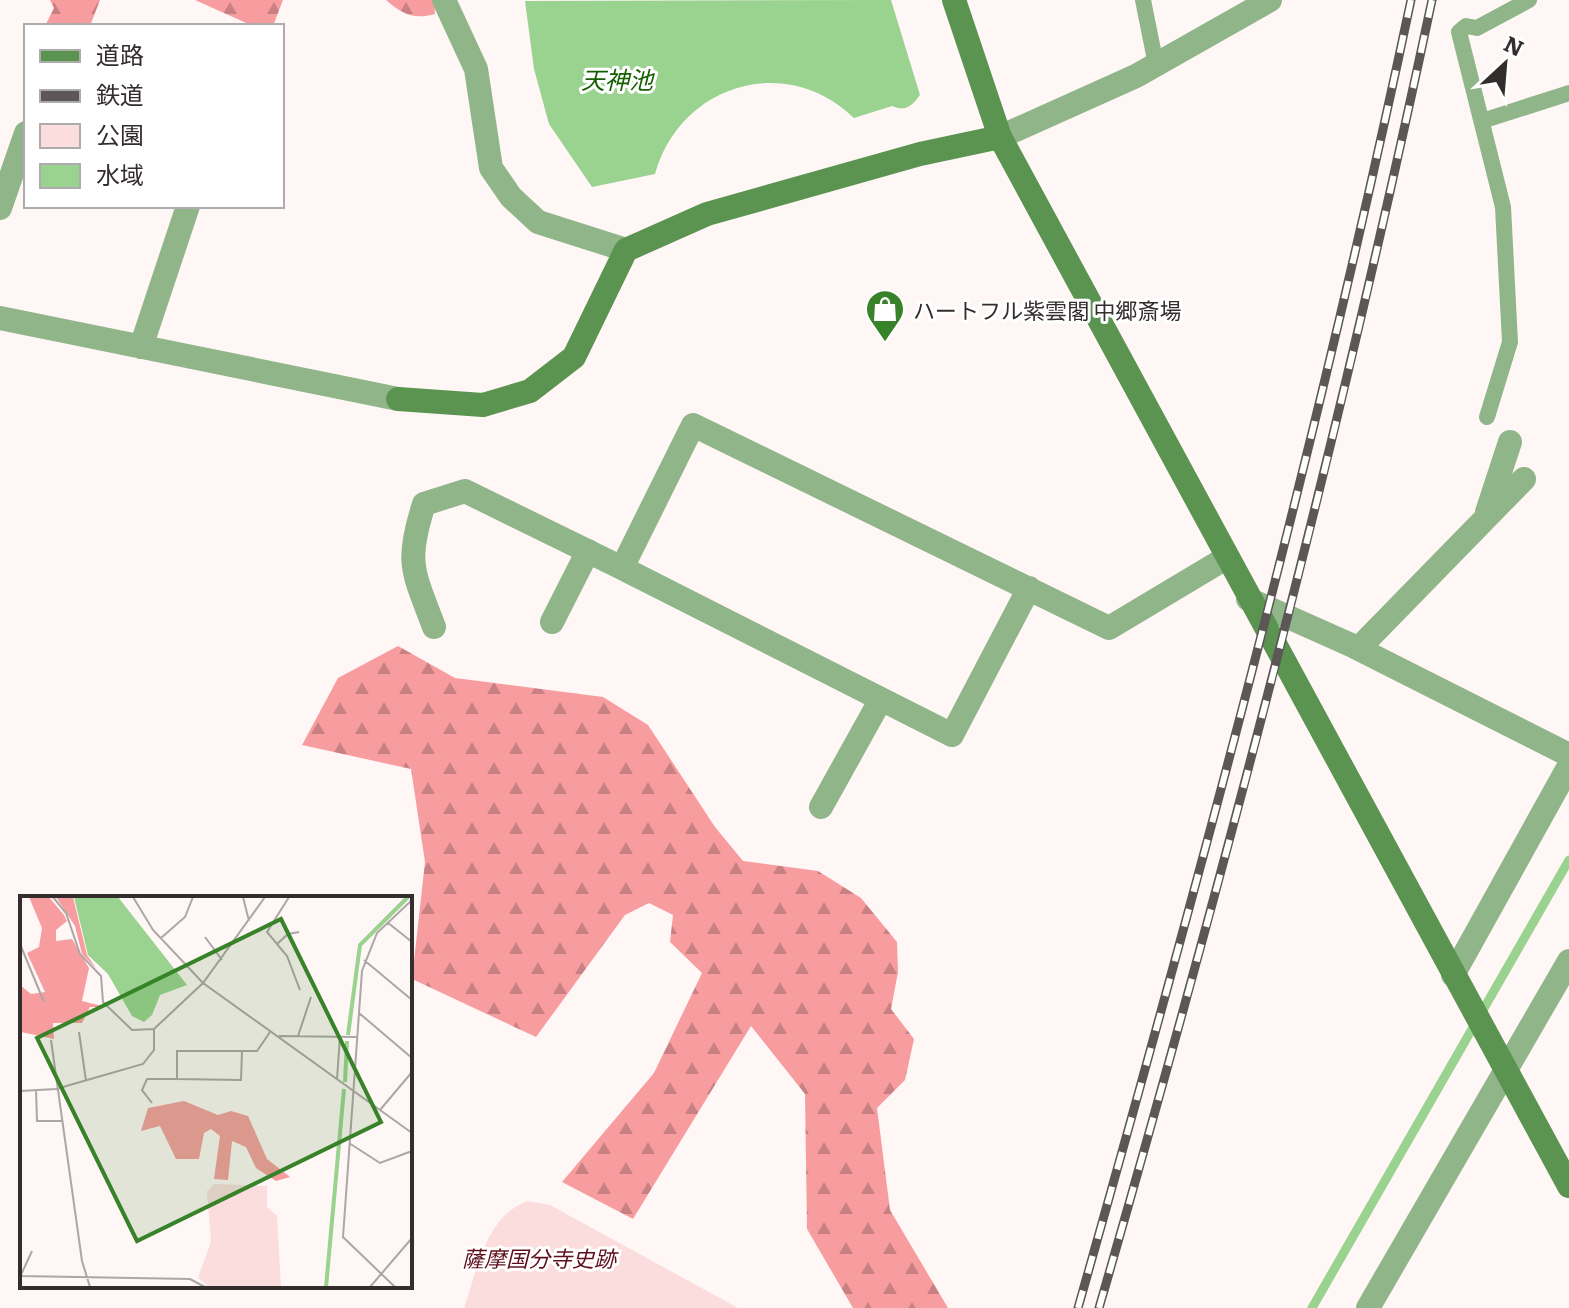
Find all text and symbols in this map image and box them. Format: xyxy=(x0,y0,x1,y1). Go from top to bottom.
legend xyxy=(24,24,284,208)
north arrow xyxy=(1465,24,1545,104)
text: N xyxy=(1499,26,1530,64)
text: 道路 xyxy=(96,36,144,71)
water label: 天神池 xyxy=(581,61,655,96)
text: 鉄道 xyxy=(96,76,144,111)
text: 公園 xyxy=(96,116,144,151)
text: 水域 xyxy=(96,156,144,191)
shop icon: ハートフル紫雲閣 中郷斎場 xyxy=(864,288,906,343)
place label: ハートフル紫雲閣 中郷斎場 xyxy=(913,293,1181,326)
inset map xyxy=(20,896,412,1288)
park label: 薩摩国分寺史跡 xyxy=(462,1241,619,1274)

